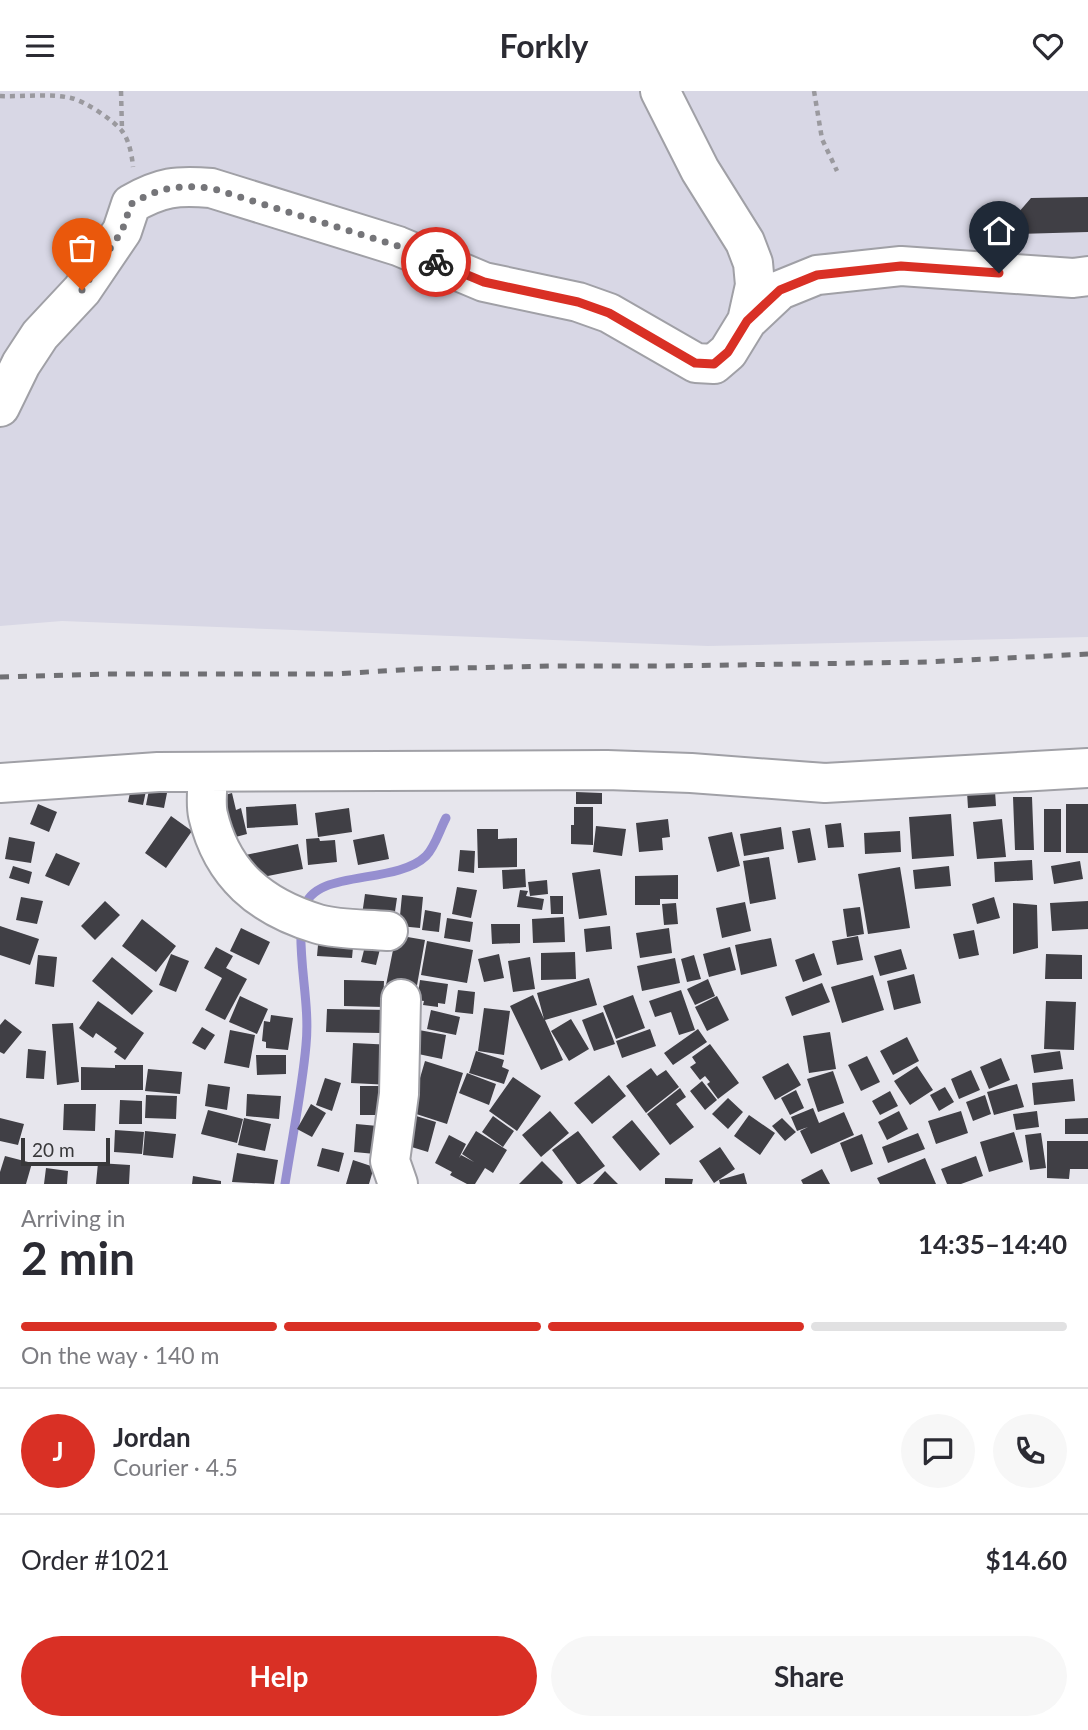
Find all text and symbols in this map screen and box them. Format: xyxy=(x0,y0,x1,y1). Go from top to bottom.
text: Forkly xyxy=(500,26,588,65)
icon: menu xyxy=(21,27,59,65)
icon: heart xyxy=(1029,27,1067,65)
pin xyxy=(969,201,1029,273)
icon: home xyxy=(980,212,1018,250)
pin xyxy=(52,218,112,290)
courier xyxy=(401,227,471,297)
icon: bag xyxy=(63,229,101,267)
icon: bike xyxy=(417,243,455,281)
scale bar xyxy=(21,1135,110,1167)
text: 20 m xyxy=(32,1138,75,1161)
text: Arriving in xyxy=(21,1204,125,1232)
text: 14:35–14:40 xyxy=(918,1228,1067,1260)
text: 2 min xyxy=(21,1230,135,1285)
text: On the way · 140 m xyxy=(21,1341,220,1369)
button: chat xyxy=(901,1414,975,1488)
button: phone xyxy=(993,1414,1067,1488)
text: Jordan xyxy=(113,1421,191,1453)
text: J xyxy=(52,1435,64,1467)
text: Courier · 4.5 xyxy=(113,1453,238,1481)
text: Order #1021 xyxy=(21,1544,170,1576)
text: $14.60 xyxy=(985,1544,1067,1576)
button: Help xyxy=(21,1636,537,1716)
button: Share xyxy=(551,1636,1067,1716)

